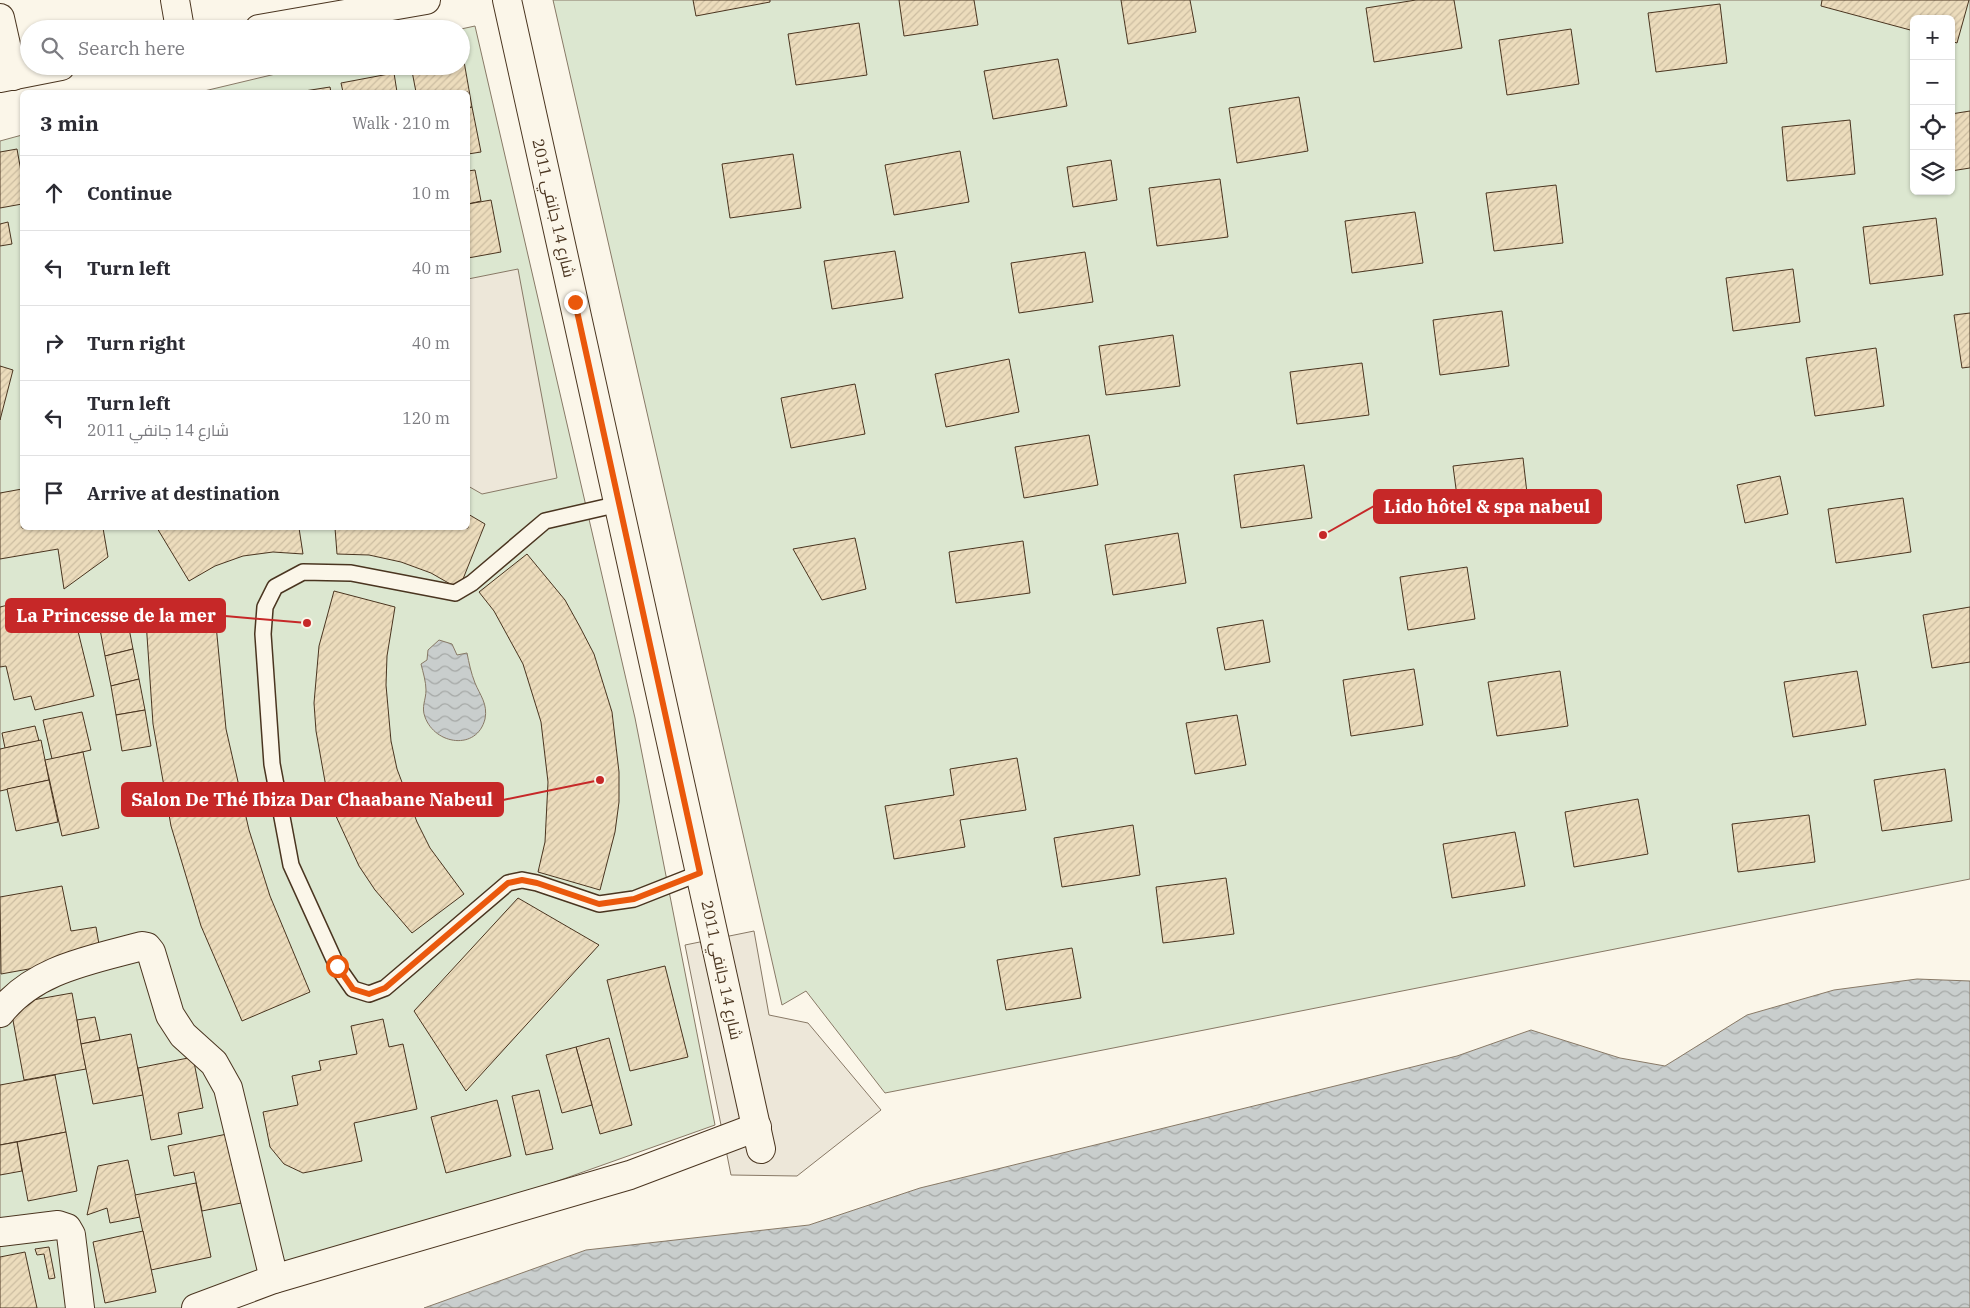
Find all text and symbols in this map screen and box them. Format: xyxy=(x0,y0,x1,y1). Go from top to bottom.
map controls xyxy=(1910,15,1955,195)
button: + xyxy=(1910,15,1955,60)
search box xyxy=(20,20,470,75)
icon: search xyxy=(38,34,66,62)
text: Search here xyxy=(78,36,185,60)
button: − xyxy=(1910,60,1955,105)
button: locate xyxy=(1910,105,1955,150)
text: 3 min xyxy=(40,109,99,137)
text: Walk · 210 m xyxy=(352,113,450,133)
street label: شارع 14 جانفي 2011 xyxy=(524,137,580,280)
button: layers xyxy=(1910,150,1955,195)
icon: ahead xyxy=(40,179,68,207)
text: Continue xyxy=(87,181,172,205)
text: 10 m xyxy=(412,183,450,203)
icon: left xyxy=(40,254,68,282)
text: Turn left xyxy=(87,256,170,280)
text: 40 m xyxy=(412,258,450,278)
route end xyxy=(564,291,587,314)
icon: right xyxy=(40,329,68,357)
text: Turn right xyxy=(87,331,185,355)
text: 40 m xyxy=(412,333,450,353)
text: Turn left xyxy=(87,391,170,415)
icon: left xyxy=(40,404,68,432)
text: 120 m xyxy=(402,408,450,428)
text: شارع 14 جانفي 2011 xyxy=(87,420,229,440)
icon: arrive xyxy=(40,479,68,507)
text: Arrive at destination xyxy=(87,481,280,505)
callout: Lido hôtel & spa nabeul xyxy=(1374,490,1601,523)
text: Lido hôtel & spa nabeul xyxy=(1384,495,1590,518)
callout: La Princesse de la mer xyxy=(6,599,225,632)
text: La Princesse de la mer xyxy=(16,604,216,627)
callout: Salon De Thé Ibiza Dar Chaabane Nabeul xyxy=(122,783,503,816)
text: Salon De Thé Ibiza Dar Chaabane Nabeul xyxy=(131,788,493,811)
street label: شارع 14 جانفي 2011 xyxy=(694,898,747,1042)
route start xyxy=(326,955,349,978)

